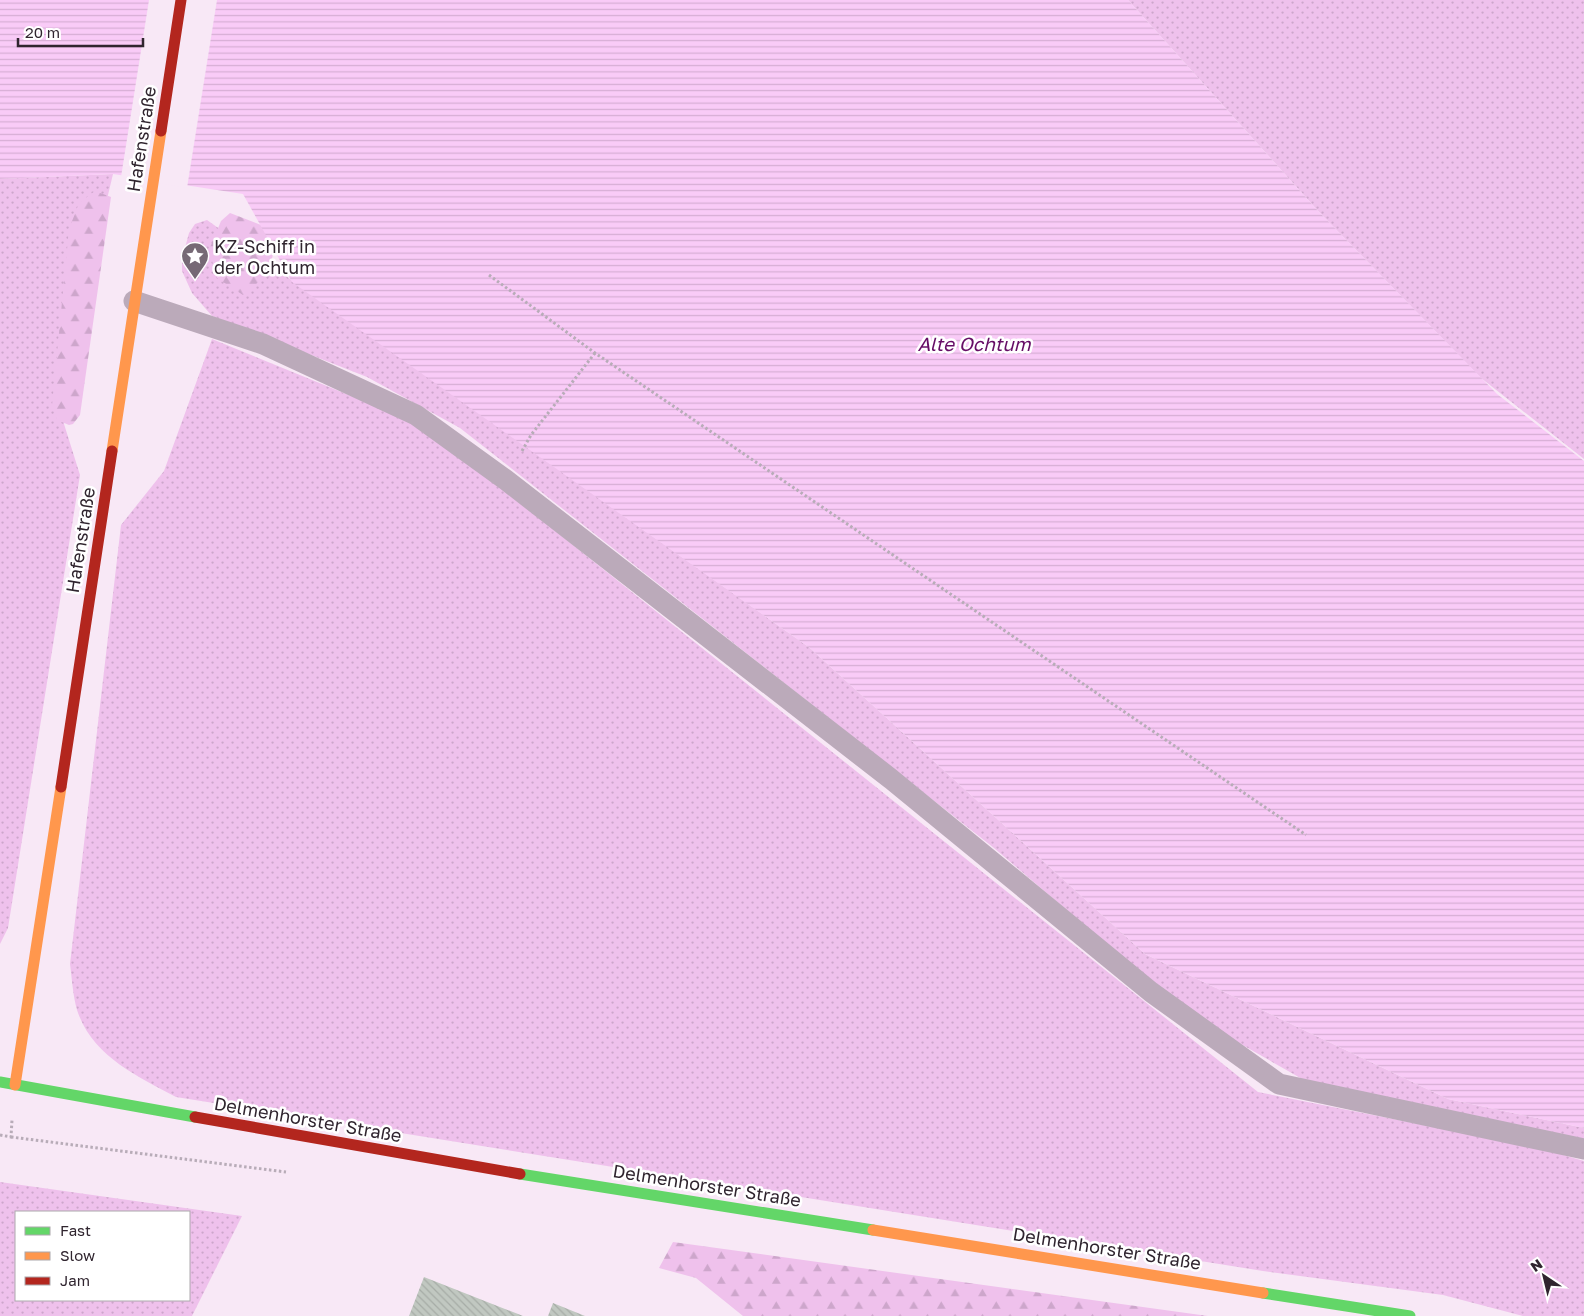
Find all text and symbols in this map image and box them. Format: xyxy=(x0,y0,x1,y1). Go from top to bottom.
scale bar xyxy=(18,15,142,47)
text: 20 m xyxy=(25,23,60,41)
street label: Hafenstraße xyxy=(122,85,160,193)
place label: KZ-Schiff in der Ochtum xyxy=(214,235,315,278)
place icon: KZ-Schiff in der Ochtum xyxy=(180,241,210,280)
water label: Alte Ochtum xyxy=(917,332,1032,355)
street label: Hafenstraße xyxy=(61,486,99,594)
street label: Delmenhorster Straße xyxy=(212,1092,404,1146)
street label: Delmenhorster Straße xyxy=(611,1159,803,1211)
legend xyxy=(15,1211,190,1301)
text: Fast xyxy=(60,1221,91,1239)
street label: Delmenhorster Straße xyxy=(1011,1222,1203,1274)
text: Slow xyxy=(60,1246,95,1264)
north arrow xyxy=(1519,1251,1569,1301)
text: N xyxy=(1527,1255,1545,1275)
text: Jam xyxy=(60,1271,90,1289)

